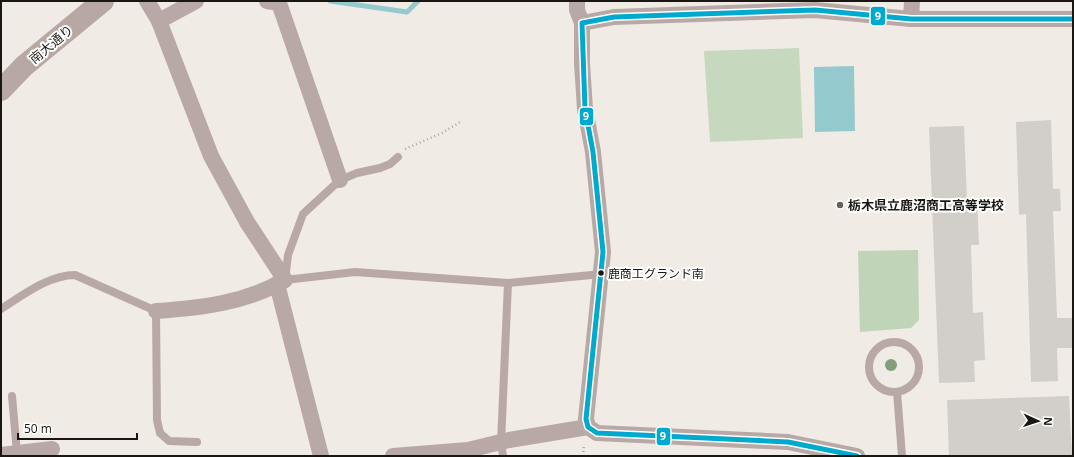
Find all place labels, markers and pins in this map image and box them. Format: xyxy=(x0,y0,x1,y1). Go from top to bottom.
place label: 栃木県立鹿沼商工高等学校 xyxy=(848,196,1004,214)
marker: 栃木県立鹿沼商工高等学校 xyxy=(835,200,845,210)
place label: 鹿商工グランド南 xyxy=(608,265,704,282)
marker: 鹿商工グランド南 xyxy=(596,268,606,278)

